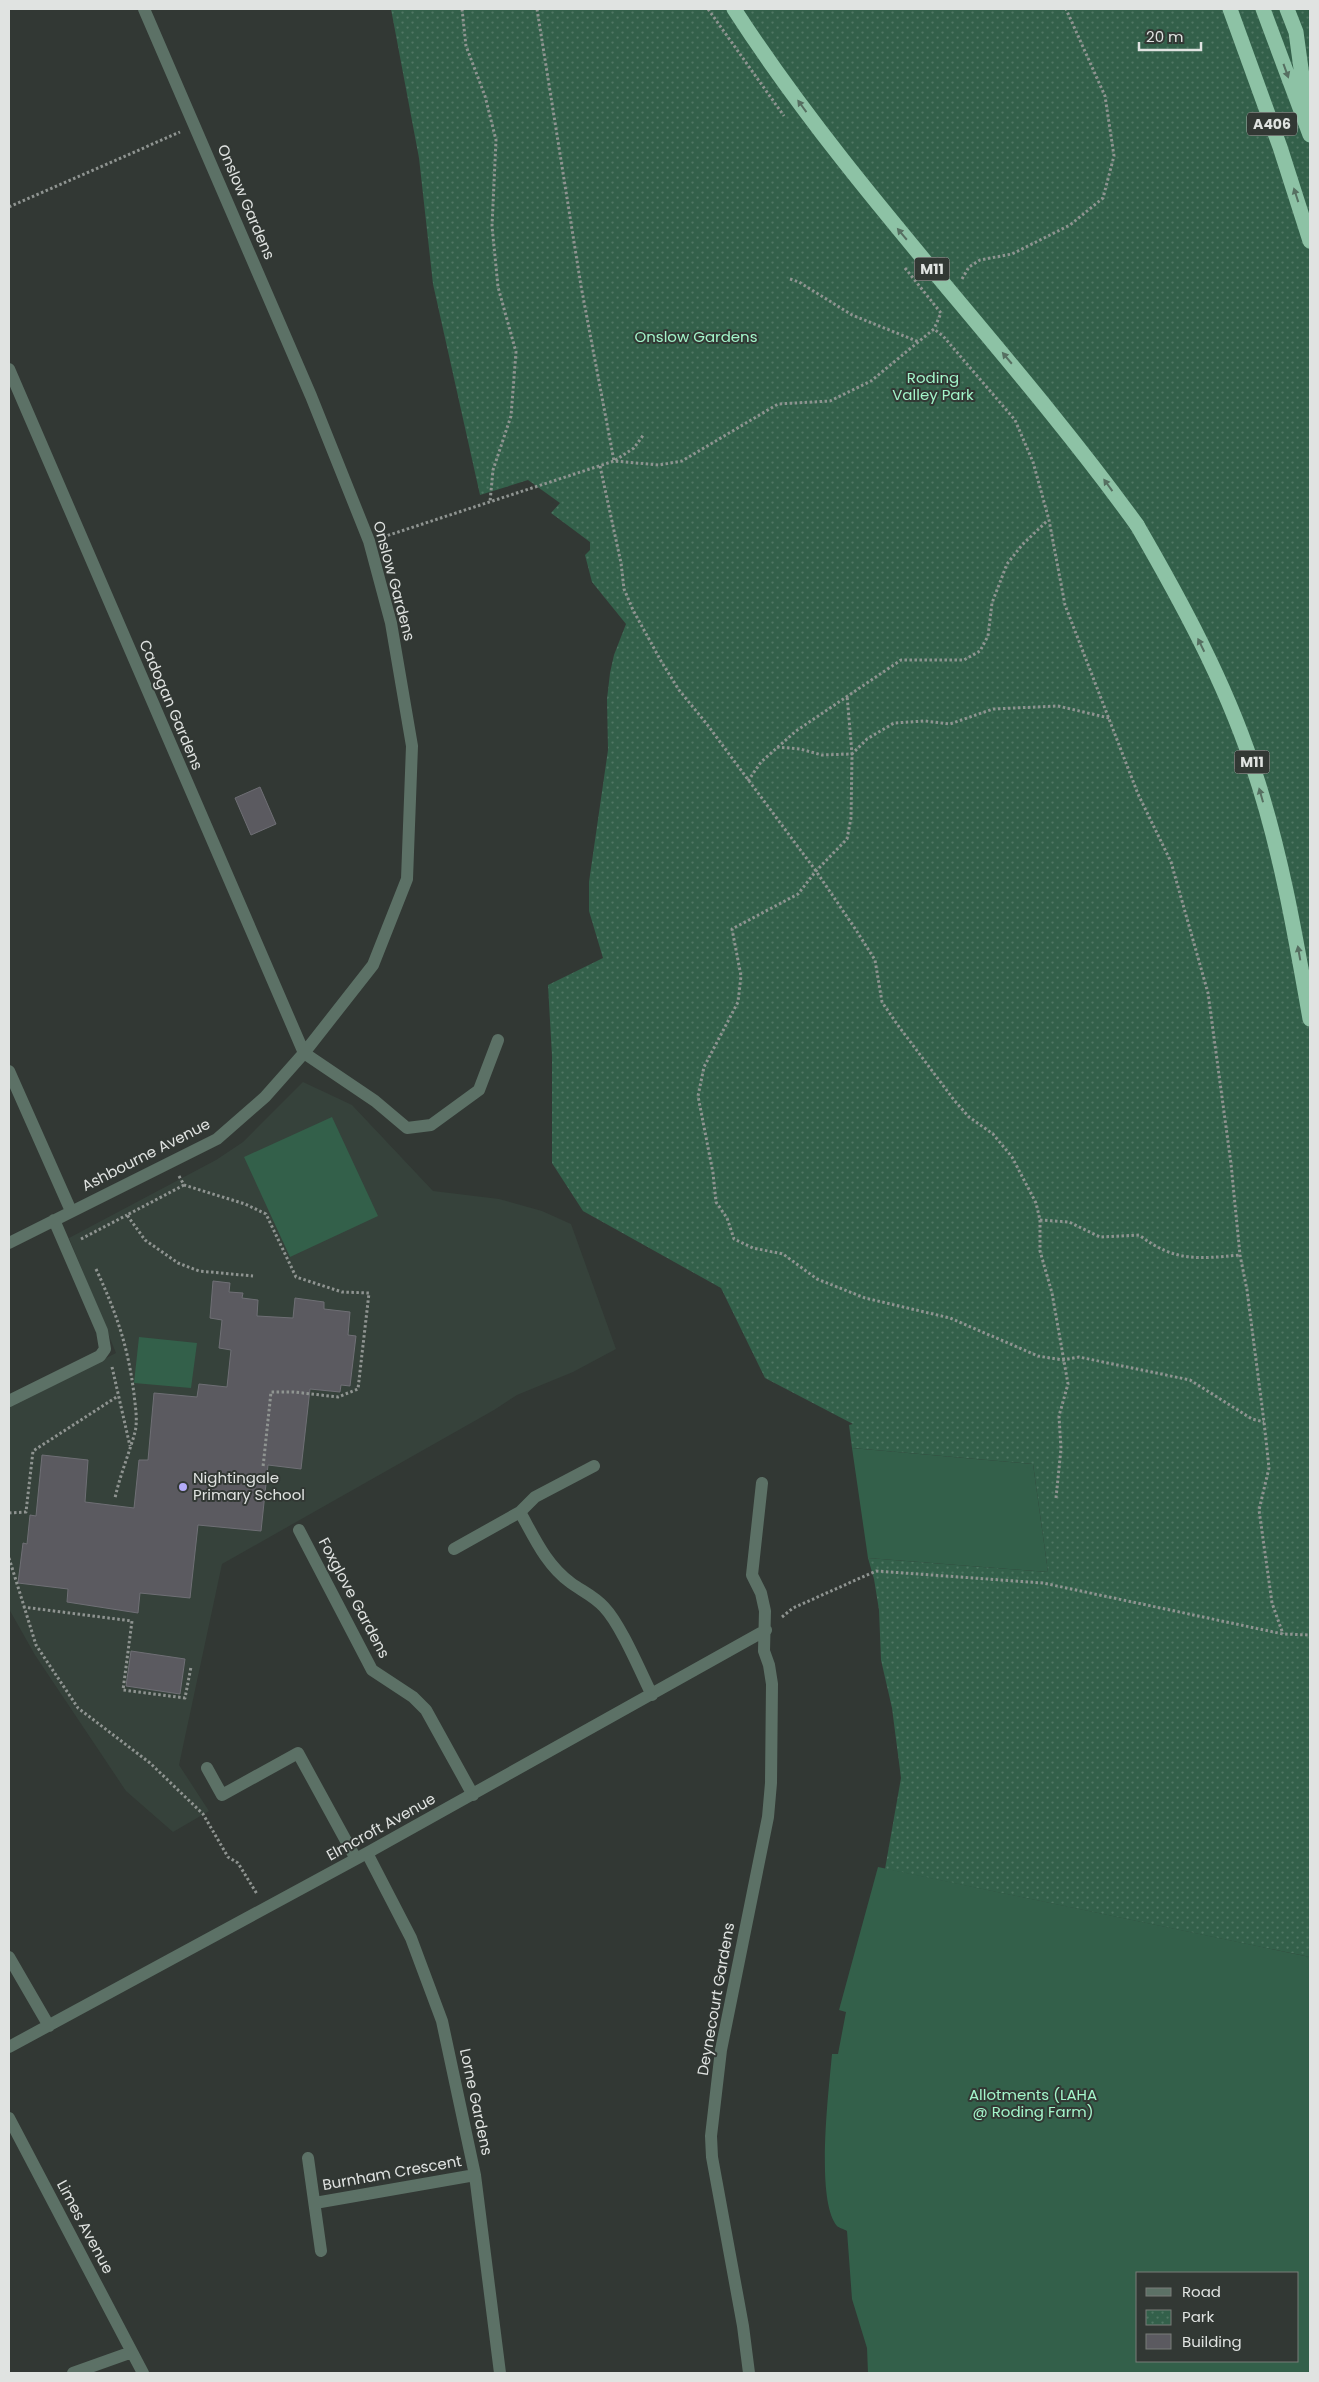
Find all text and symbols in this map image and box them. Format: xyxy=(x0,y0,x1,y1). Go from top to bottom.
scale bar xyxy=(1139,20,1202,52)
text: 20 m xyxy=(1146,26,1184,47)
one-way arrow xyxy=(1283,63,1290,78)
one-way arrow xyxy=(796,100,807,113)
road number: A406 xyxy=(1247,112,1297,136)
street label: Onslow Gardens xyxy=(213,141,280,263)
one-way arrow xyxy=(1291,187,1299,202)
one-way arrow xyxy=(897,227,908,240)
road number: M11 xyxy=(914,258,950,280)
park label: Onslow Gardens xyxy=(634,326,758,347)
one-way arrow xyxy=(1001,353,1013,365)
park label: Roding Valley Park xyxy=(892,367,974,405)
one-way arrow xyxy=(1103,478,1113,492)
street label: Onslow Gardens xyxy=(368,519,421,643)
street label: Cadogan Gardens xyxy=(135,636,208,773)
one-way arrow xyxy=(1197,638,1205,652)
road number: M11 xyxy=(1234,750,1270,774)
one-way arrow xyxy=(1257,788,1265,803)
one-way arrow xyxy=(1294,945,1302,961)
street label: Ashbourne Avenue xyxy=(78,1113,214,1196)
place label: Nightingale Primary School xyxy=(193,1467,305,1505)
marker: Nightingale Primary School xyxy=(177,1481,189,1493)
street label: Foxglove Gardens xyxy=(314,1534,395,1662)
street label: Elmcroft Avenue xyxy=(322,1788,439,1865)
street label: Deynecourt Gardens xyxy=(692,1921,739,2077)
street label: Lorne Gardens xyxy=(455,2046,498,2157)
park label: Allotments (LAHA @ Roding Farm) xyxy=(969,2084,1097,2122)
street label: Burnham Crescent xyxy=(321,2150,463,2195)
street label: Limes Avenue xyxy=(52,2176,119,2277)
legend xyxy=(1136,2272,1299,2362)
text: Road xyxy=(1182,2281,1221,2302)
text: Park xyxy=(1182,2306,1214,2327)
text: Building xyxy=(1182,2331,1242,2352)

